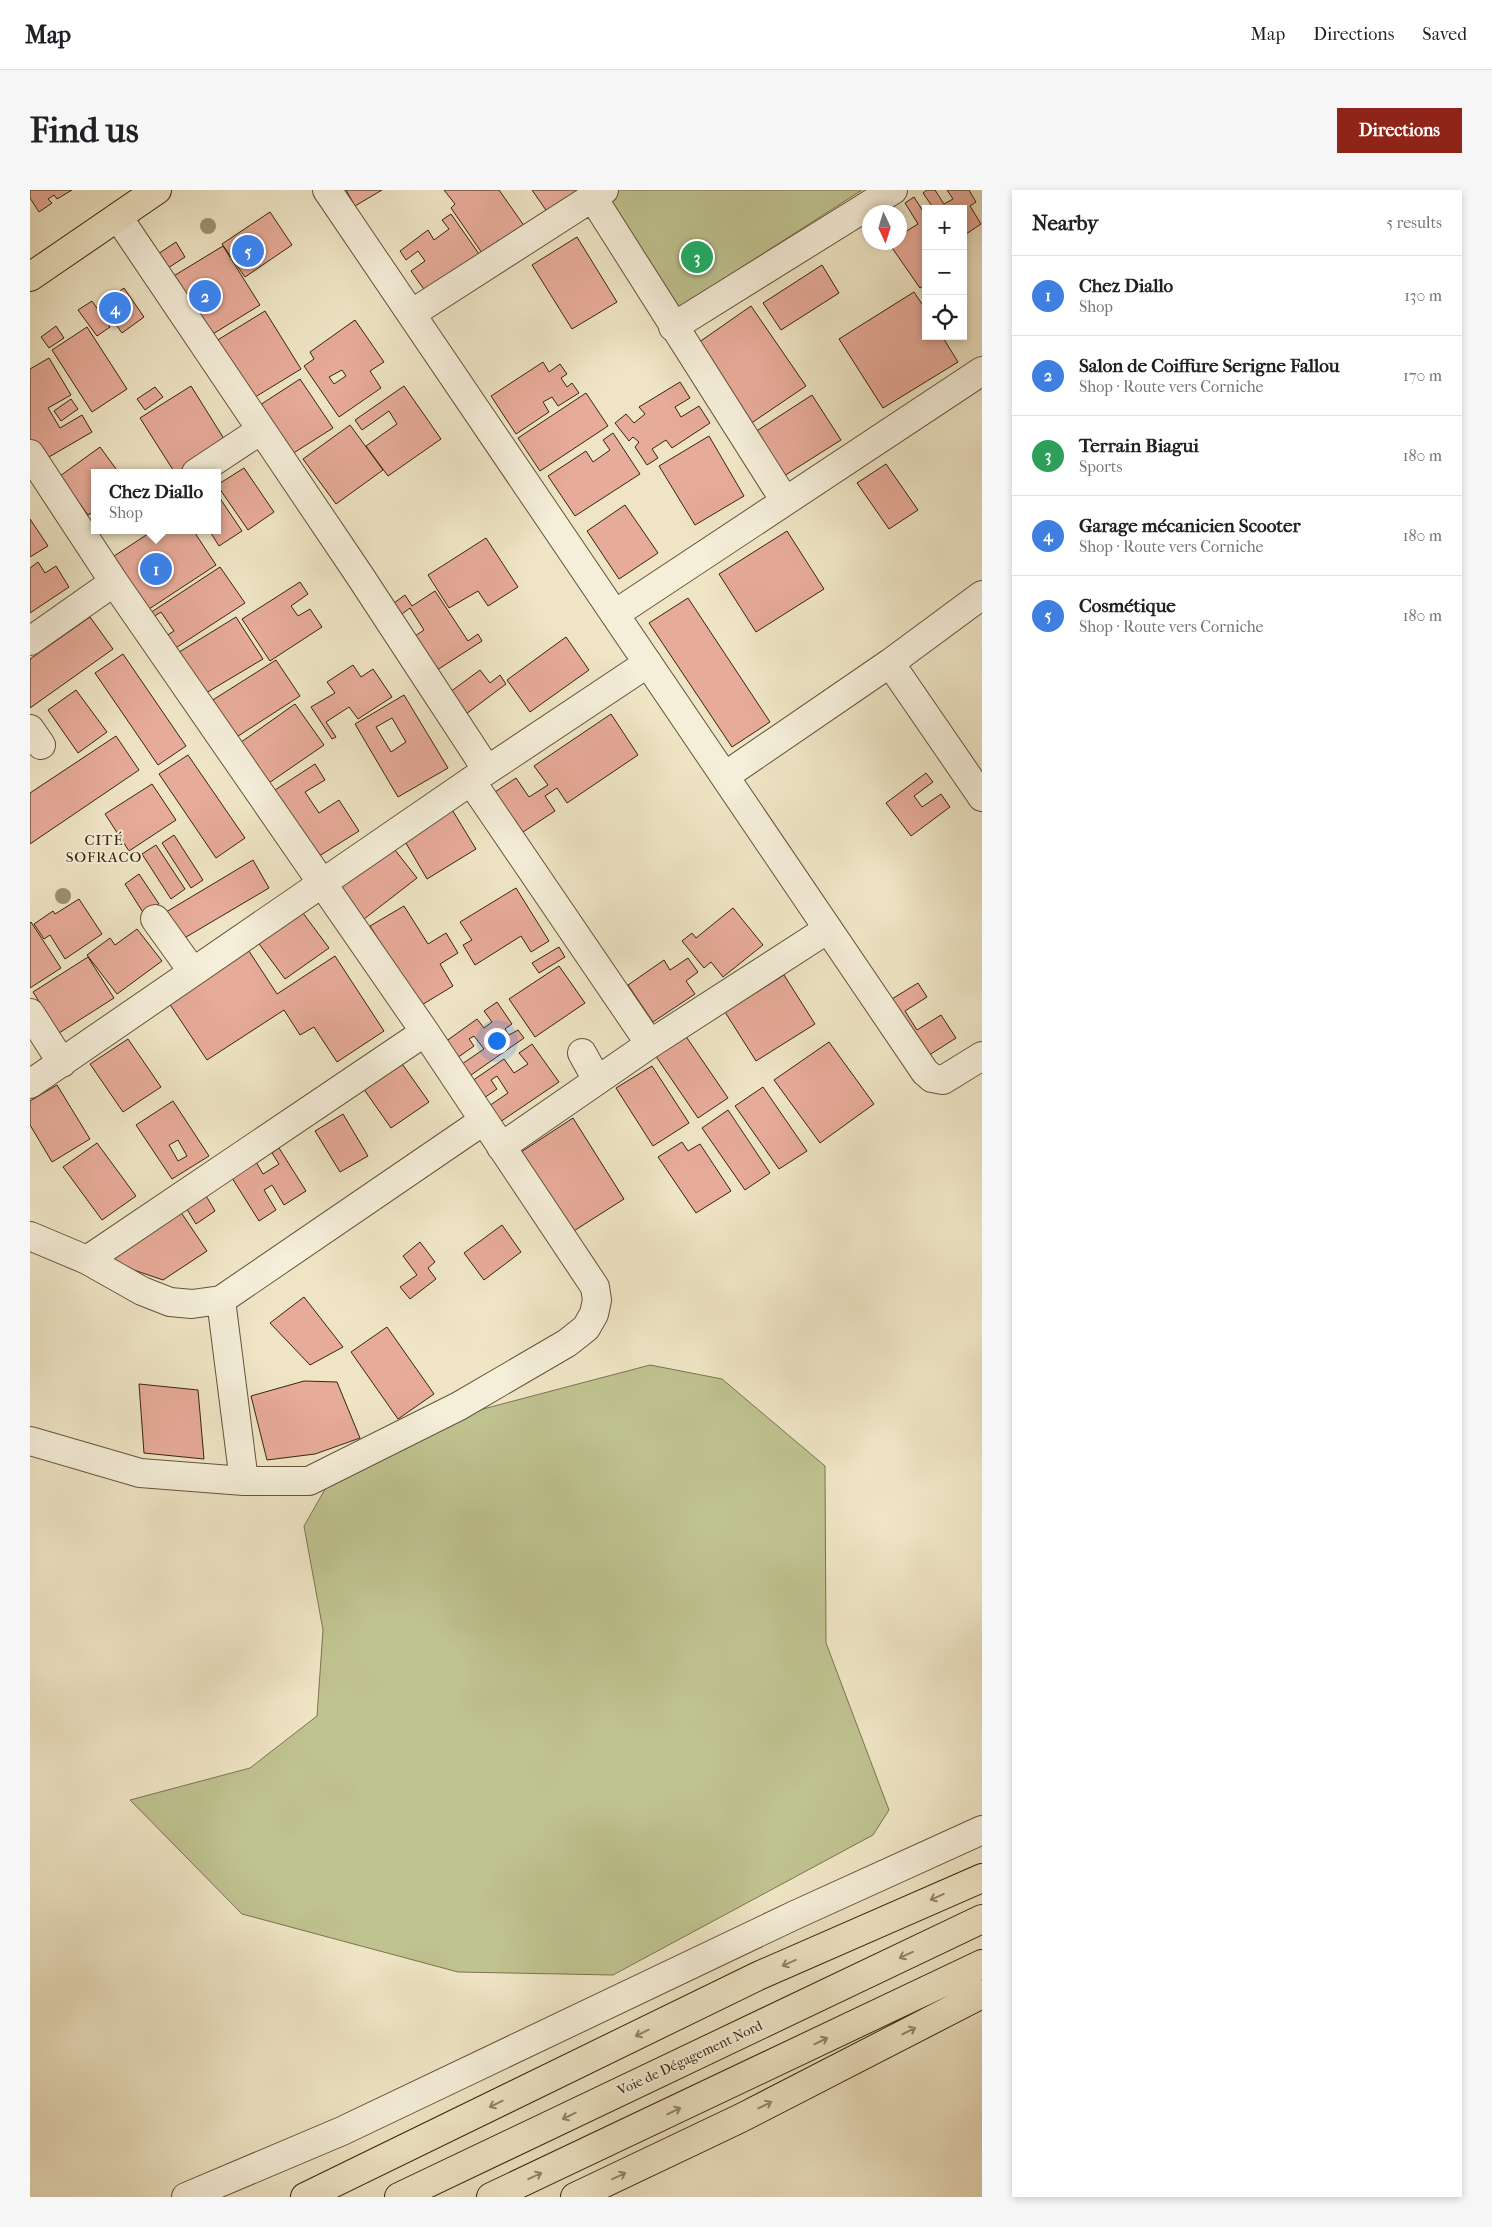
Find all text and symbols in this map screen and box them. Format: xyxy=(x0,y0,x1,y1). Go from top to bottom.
text: Map xyxy=(25,21,71,49)
text: Map xyxy=(1251,24,1285,45)
text: Directions xyxy=(1313,24,1394,45)
text: Saved xyxy=(1422,24,1467,45)
button: Directions xyxy=(1337,108,1462,153)
text: Find us xyxy=(30,110,139,151)
north arrow xyxy=(862,205,907,250)
map controls xyxy=(922,205,967,340)
button: + xyxy=(922,205,967,250)
text: Nearby xyxy=(1032,211,1098,235)
text: 5 results xyxy=(1386,213,1442,232)
pin: 5 xyxy=(232,232,264,270)
pin: 3 xyxy=(681,238,713,276)
button: − xyxy=(922,250,967,295)
text: Chez Diallo xyxy=(1079,275,1173,297)
pin: 2 xyxy=(189,277,221,315)
text: 1 xyxy=(1045,286,1051,305)
text: 130 m xyxy=(1404,286,1442,305)
pin: 4 xyxy=(99,289,131,327)
button: locate xyxy=(922,295,967,340)
text: Shop xyxy=(1079,297,1113,316)
text: Salon de Coiffure Serigne Fallou xyxy=(1079,355,1339,377)
text: 2 xyxy=(1044,366,1052,385)
text: 170 m xyxy=(1403,366,1442,385)
text: Shop · Route vers Corniche xyxy=(1079,377,1264,396)
text: Terrain Biagui xyxy=(1079,435,1199,457)
text: 3 xyxy=(1045,446,1051,465)
text: 180 m xyxy=(1403,446,1442,465)
text: Sports xyxy=(1079,457,1122,476)
popup xyxy=(91,469,221,534)
text: Chez Diallo xyxy=(109,481,203,503)
text: Shop xyxy=(109,503,143,522)
text: Garage mécanicien Scooter xyxy=(1079,515,1301,537)
text: 4 xyxy=(1043,526,1053,545)
text: 180 m xyxy=(1403,526,1442,545)
text: Shop · Route vers Corniche xyxy=(1079,537,1264,556)
pin: 1 xyxy=(140,550,172,588)
text: Cosmétique xyxy=(1079,595,1176,617)
text: 5 xyxy=(1045,606,1051,625)
text: 180 m xyxy=(1403,606,1442,625)
text: Shop · Route vers Corniche xyxy=(1079,617,1264,636)
district label: CITÉ SOFRACO xyxy=(66,831,142,866)
your location xyxy=(484,1028,510,1054)
one-way arrow xyxy=(930,1893,945,1903)
one-way arrow xyxy=(899,1950,914,1960)
one-way arrow xyxy=(782,1958,797,1968)
street label: Voie de Dégagement Nord xyxy=(614,2017,766,2100)
one-way arrow xyxy=(902,2026,917,2036)
one-way arrow xyxy=(635,2029,650,2038)
one-way arrow xyxy=(813,2036,828,2045)
one-way arrow xyxy=(489,2100,504,2109)
one-way arrow xyxy=(757,2100,772,2109)
one-way arrow xyxy=(666,2106,681,2115)
one-way arrow xyxy=(561,2111,576,2121)
one-way arrow xyxy=(528,2171,543,2181)
one-way arrow xyxy=(611,2171,626,2180)

